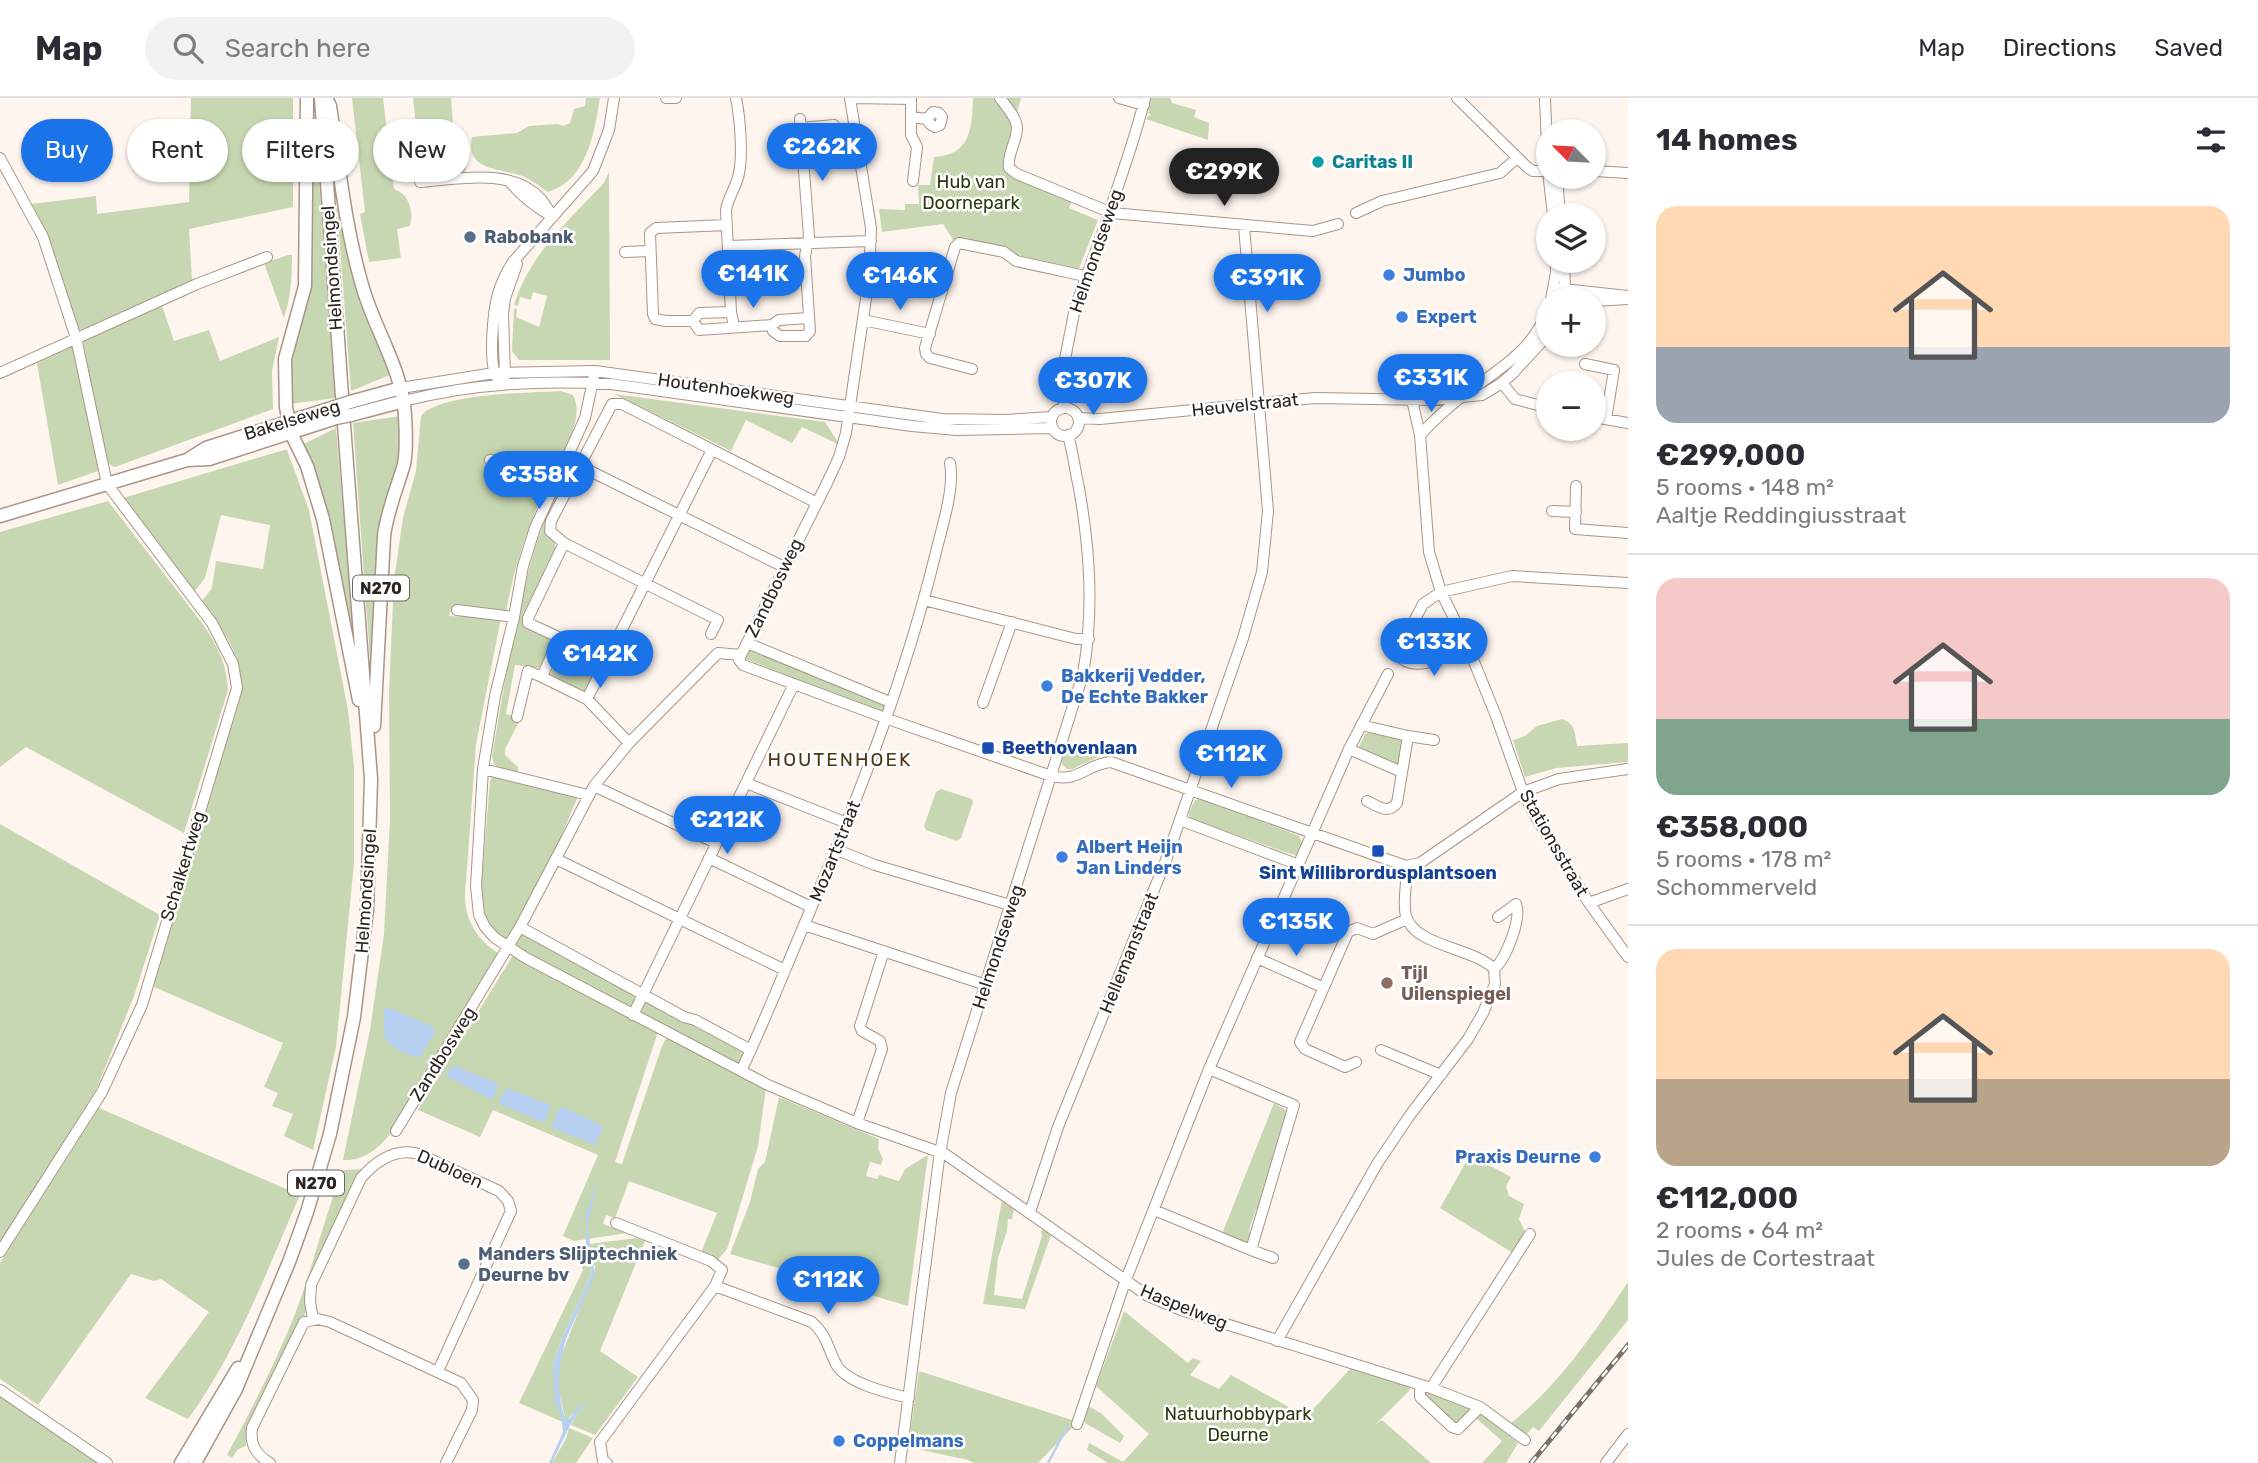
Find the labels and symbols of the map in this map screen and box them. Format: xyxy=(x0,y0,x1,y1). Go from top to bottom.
north arrow xyxy=(1536,119,1606,189)
pin: €262K xyxy=(773,123,871,183)
pin: €299K xyxy=(1175,148,1273,208)
place label: Caritas II xyxy=(1332,151,1413,173)
marker: Caritas II xyxy=(1310,154,1326,170)
park label: Hub van Doornepark xyxy=(922,171,1021,214)
street label: Helmondseweg xyxy=(1065,186,1127,316)
street label: Helmondsingel xyxy=(317,205,347,331)
place label: Rabobank xyxy=(484,226,574,248)
marker: Rabobank xyxy=(462,229,478,245)
pin: €141K xyxy=(704,250,802,310)
pin: €146K xyxy=(851,252,949,312)
pin: €391K xyxy=(1218,254,1316,314)
place label: Jumbo xyxy=(1403,264,1465,286)
marker: Jumbo xyxy=(1381,267,1397,283)
place label: Expert xyxy=(1416,306,1477,328)
marker: Expert xyxy=(1394,309,1410,325)
pin: €331K xyxy=(1382,354,1480,414)
pin: €307K xyxy=(1044,358,1142,417)
street label: Houtenhoekweg xyxy=(656,369,796,409)
street label: Heuvelstraat xyxy=(1190,388,1300,422)
street label: Bakelseweg xyxy=(241,395,343,445)
pin: €358K xyxy=(490,452,588,511)
street label: Zandbosweg xyxy=(741,535,807,641)
road number: N270 xyxy=(353,575,409,601)
pin: €133K xyxy=(1385,618,1483,678)
pin: €142K xyxy=(551,630,649,690)
place label: Bakkerij Vedder, De Echte Bakker xyxy=(1061,665,1208,708)
marker: Bakkerij Vedder, De Echte Bakker xyxy=(1039,678,1055,694)
pin: €112K xyxy=(1182,730,1280,790)
place label: Beethovenlaan xyxy=(1002,737,1137,759)
marker: Beethovenlaan xyxy=(980,740,996,756)
district label: HOUTENHOEK xyxy=(768,748,912,771)
street label: Stationsstraat xyxy=(1515,786,1593,900)
pin: €212K xyxy=(678,796,776,856)
street label: Mozartstraat xyxy=(805,797,865,905)
street label: Schalkertweg xyxy=(156,808,210,924)
street label: Helmondsingel xyxy=(351,828,381,954)
place label: Albert Heijn Jan Linders xyxy=(1076,836,1183,879)
marker: Sint Willibrordusplantsoen xyxy=(1370,843,1386,859)
marker: Albert Heijn Jan Linders xyxy=(1054,849,1070,865)
place label: Sint Willibrordusplantsoen xyxy=(1259,862,1497,884)
street label: Helmondseweg xyxy=(968,882,1028,1012)
street label: Hellemanstraat xyxy=(1095,889,1163,1017)
pin: €135K xyxy=(1247,898,1345,958)
place label: Tijl Uilenspiegel xyxy=(1401,962,1511,1005)
marker: Tijl Uilenspiegel xyxy=(1379,975,1395,991)
street label: Zandbosweg xyxy=(405,1003,481,1105)
street label: Dubloen xyxy=(414,1145,486,1193)
place label: Praxis Deurne xyxy=(1455,1146,1581,1168)
marker: Praxis Deurne xyxy=(1587,1149,1603,1165)
road number: N270 xyxy=(288,1170,344,1196)
place label: Manders Slijptechniek Deurne bv xyxy=(478,1243,678,1286)
marker: Manders Slijptechniek Deurne bv xyxy=(456,1256,472,1272)
pin: €112K xyxy=(779,1256,877,1316)
street label: Haspelweg xyxy=(1137,1280,1231,1334)
park label: Natuurhobbypark Deurne xyxy=(1165,1403,1312,1446)
place label: Coppelmans xyxy=(853,1430,964,1452)
marker: Coppelmans xyxy=(831,1433,847,1449)

